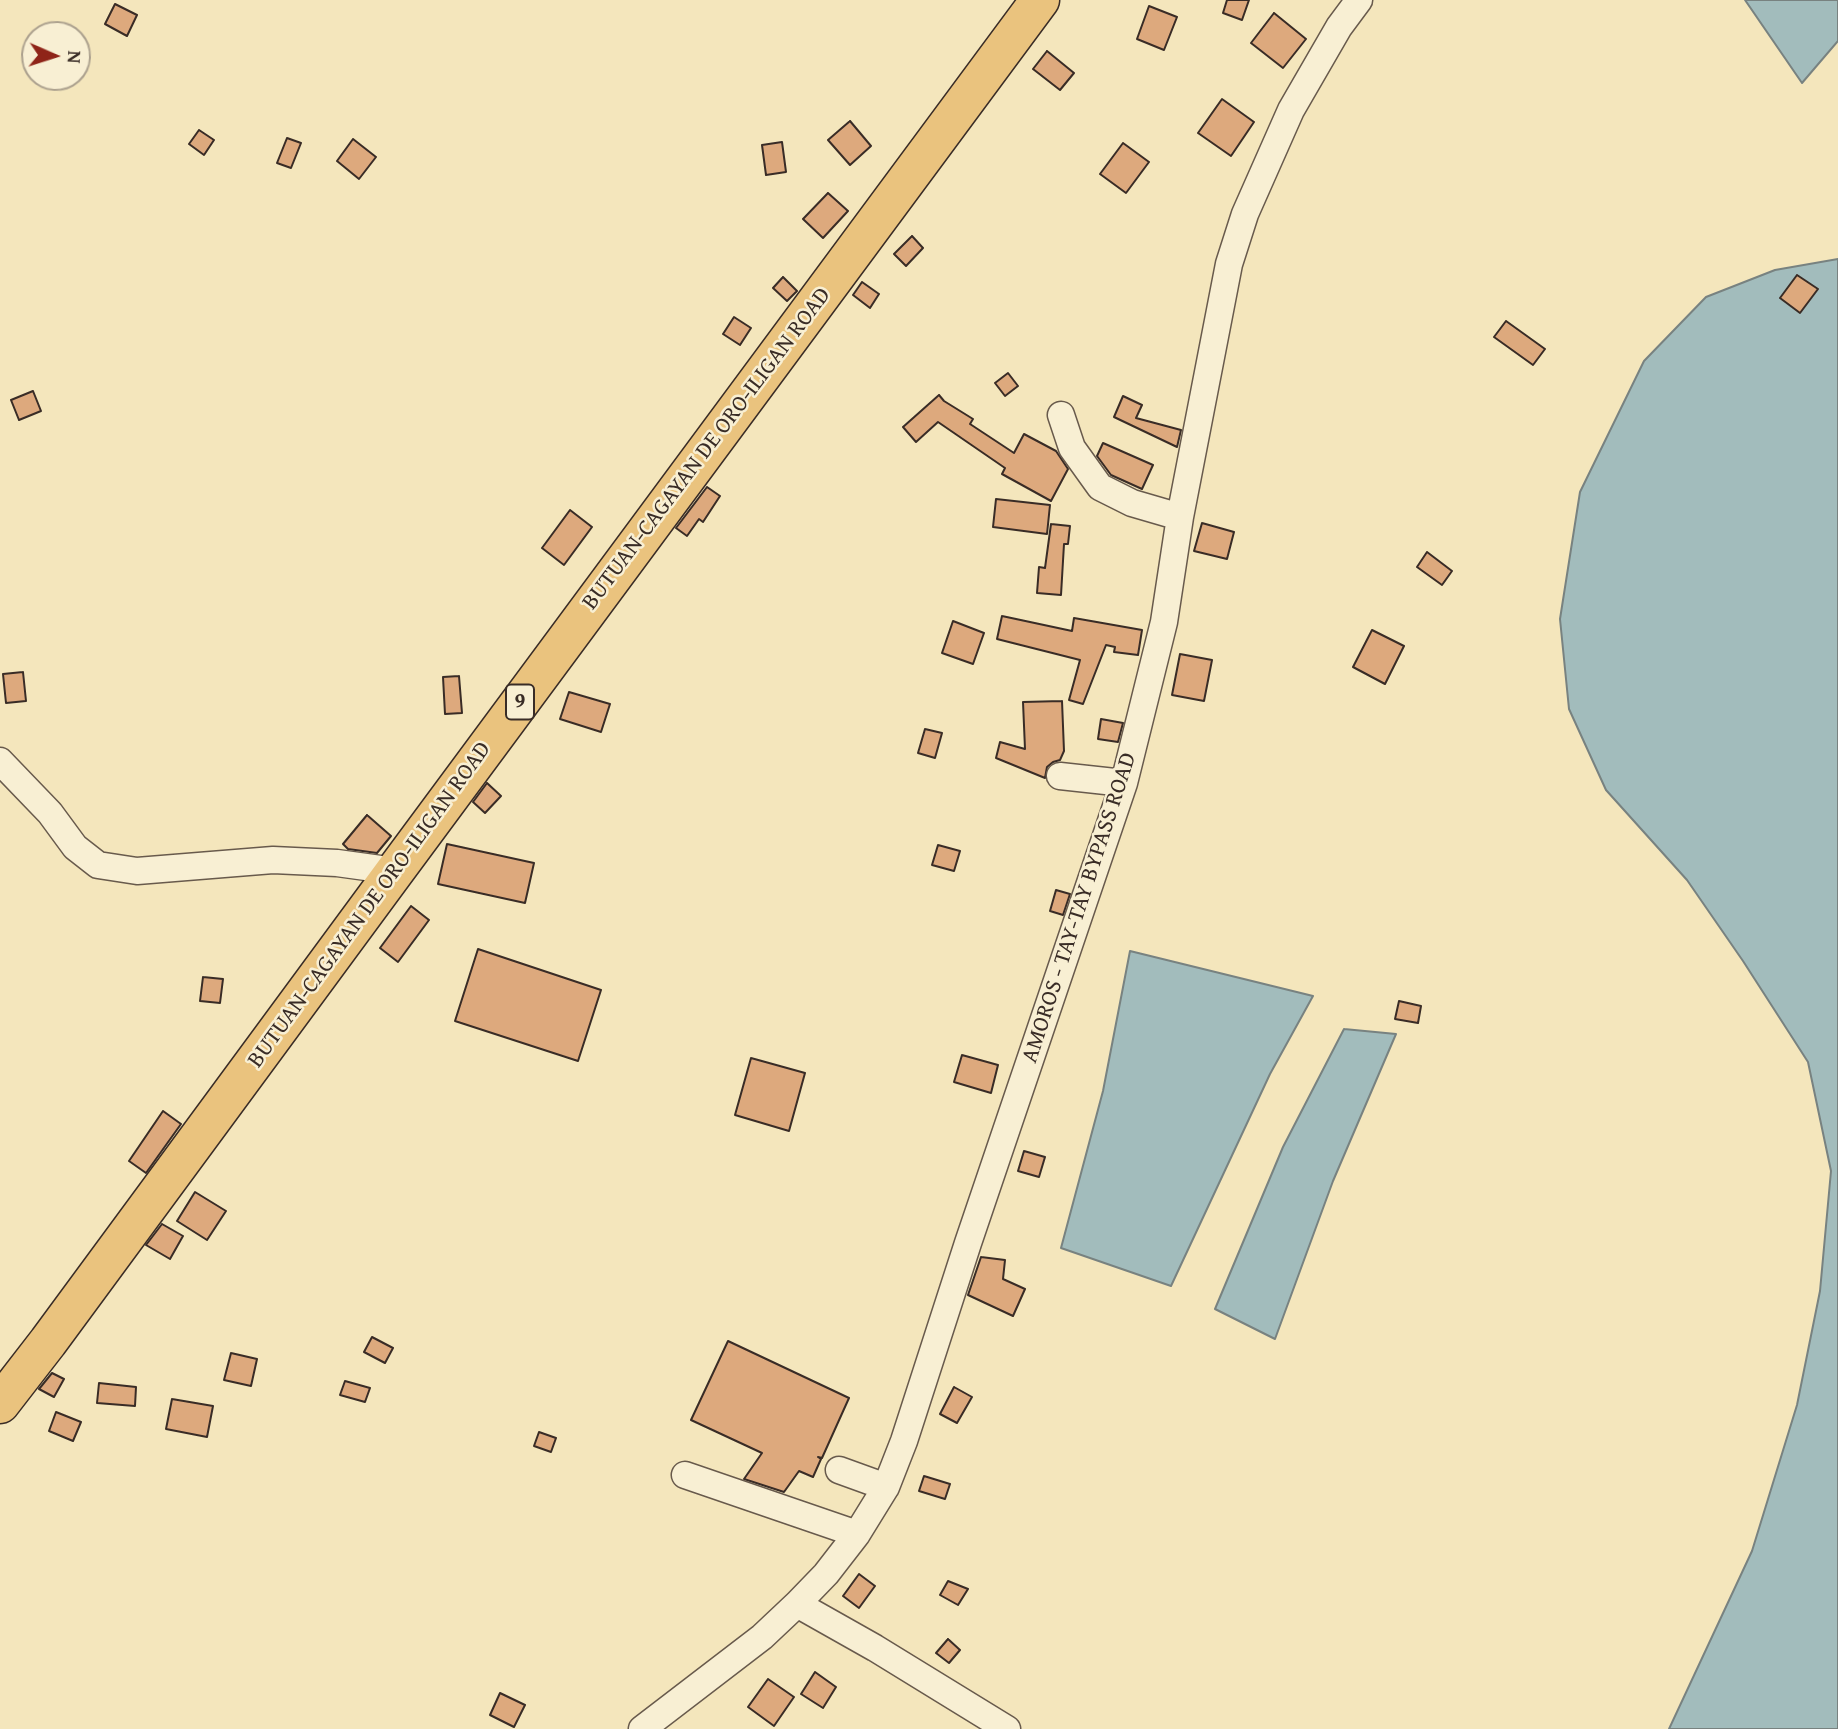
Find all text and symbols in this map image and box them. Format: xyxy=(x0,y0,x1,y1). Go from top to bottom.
north arrow xyxy=(21,21,91,91)
text: N xyxy=(61,50,89,64)
street label: BUTUAN-CAGAYAN DE ORO-ILIGAN ROAD xyxy=(577,283,837,615)
road number: 9 xyxy=(506,684,534,720)
street label: BUTUAN-CAGAYAN DE ORO-ILIGAN ROAD xyxy=(242,737,498,1073)
street label: AMOROS - TAY-TAY BYPASS ROAD xyxy=(1017,749,1143,1067)

